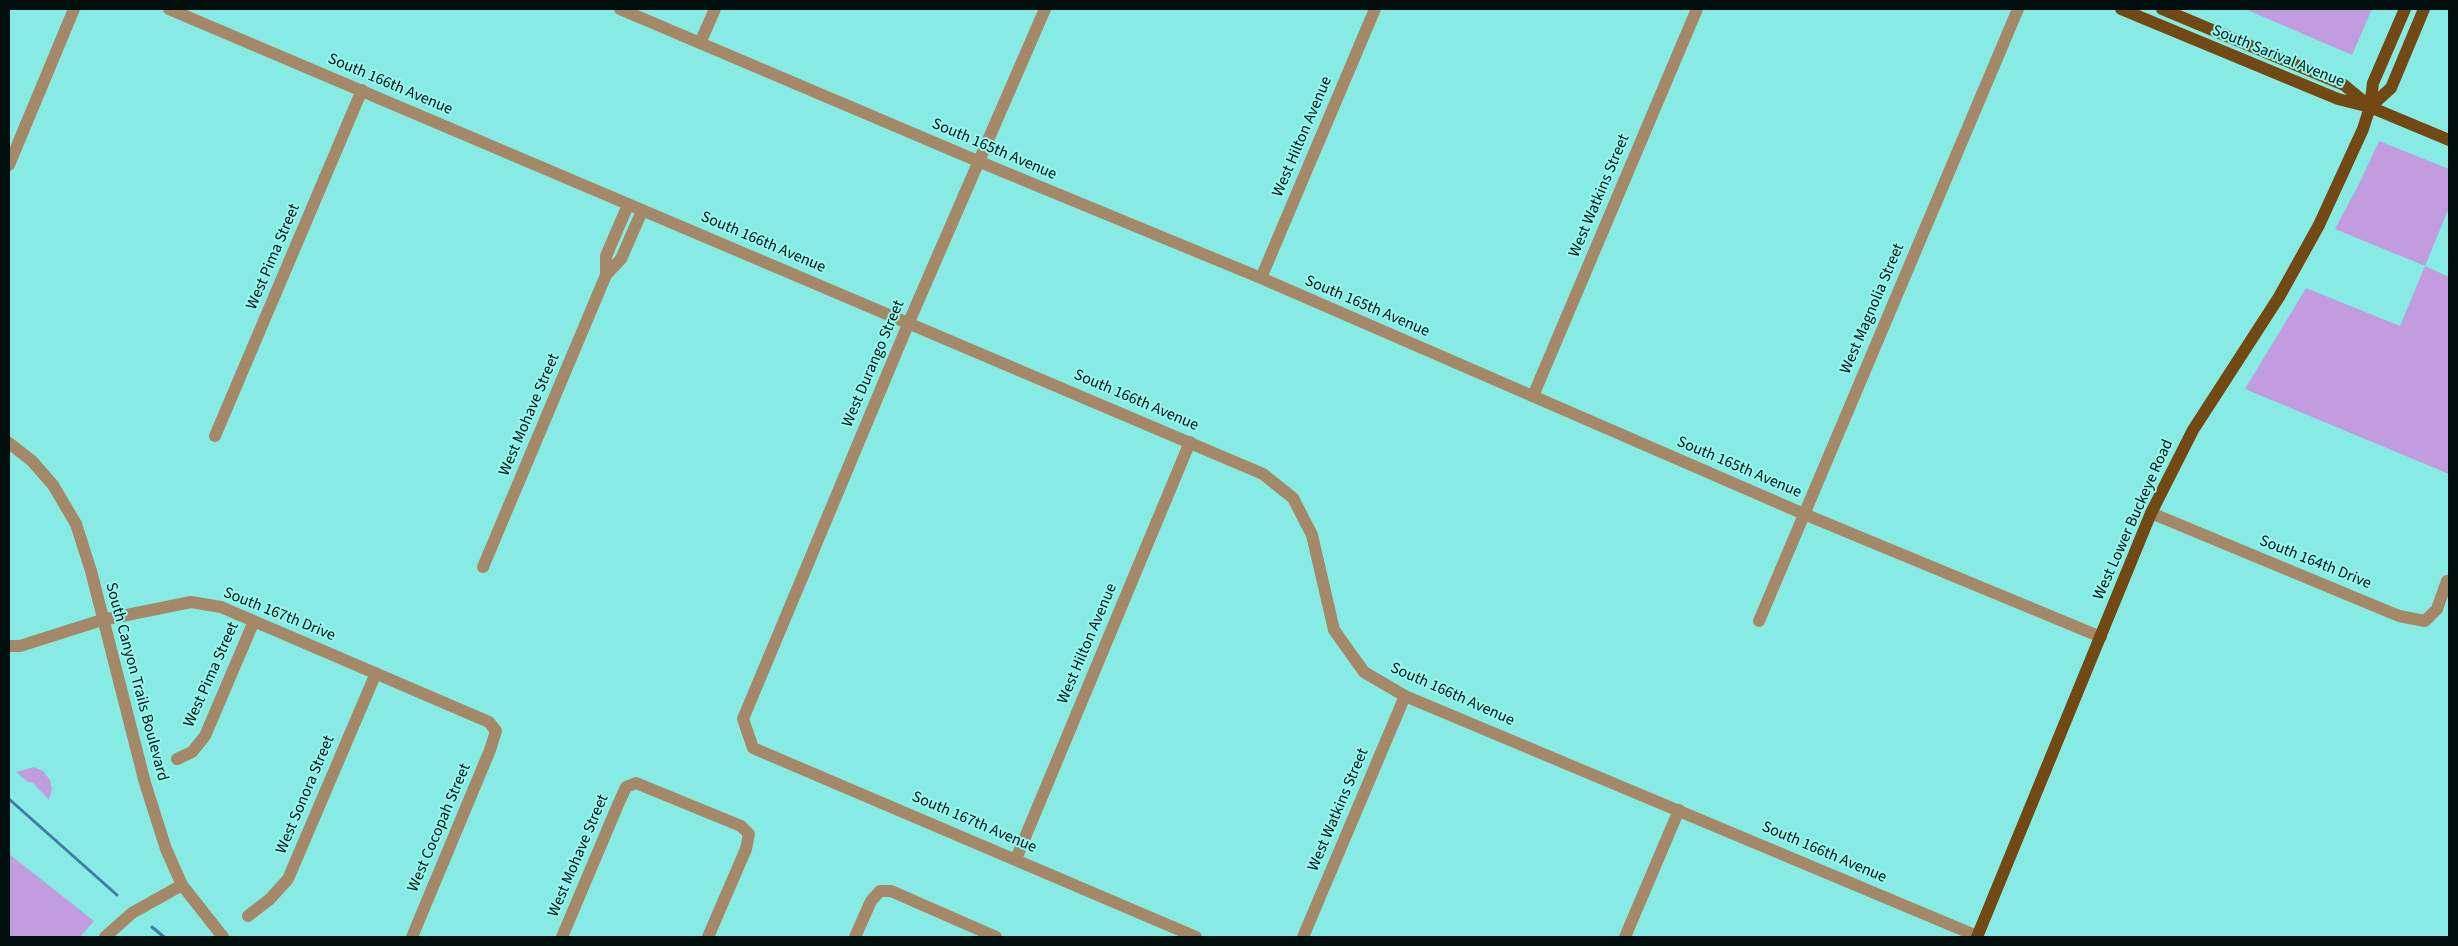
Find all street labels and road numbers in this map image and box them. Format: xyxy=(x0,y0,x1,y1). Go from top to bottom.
street label: South Sarival Avenue xyxy=(2209,22,2347,92)
street label: South 166th Avenue xyxy=(325,50,455,120)
street label: West Hilton Avenue xyxy=(1269,74,1337,200)
street label: South 165th Avenue xyxy=(929,115,1059,185)
street label: West Watkins Street xyxy=(1565,132,1635,260)
street label: West Pima Street xyxy=(243,201,305,313)
street label: South 166th Avenue xyxy=(698,208,828,278)
street label: West Magnolia Street xyxy=(1837,241,1909,377)
street label: South 165th Avenue xyxy=(1302,272,1432,342)
street label: West Durango Street xyxy=(839,298,909,430)
street label: West Mohave Street xyxy=(496,351,564,479)
street label: South 166th Avenue xyxy=(1071,366,1201,436)
street label: South 165th Avenue xyxy=(1674,433,1804,503)
street label: West Lower Buckeye Road xyxy=(2090,437,2178,603)
street label: South 164th Drive xyxy=(2256,532,2374,594)
street label: South Canyon Trails Boulevard xyxy=(100,581,172,783)
street label: West Hilton Avenue xyxy=(1054,581,1122,707)
street label: South 167th Drive xyxy=(220,584,338,646)
street label: West Pima Street xyxy=(180,619,244,731)
street label: South 166th Avenue xyxy=(1387,659,1517,731)
street label: West Sonora Street xyxy=(272,733,340,857)
street label: West Watkins Street xyxy=(1304,746,1374,874)
street label: West Cocopah Street xyxy=(404,761,476,895)
street label: South 167th Avenue xyxy=(909,788,1039,858)
street label: West Mohave Street xyxy=(545,792,613,920)
street label: South 166th Avenue xyxy=(1759,818,1889,888)

